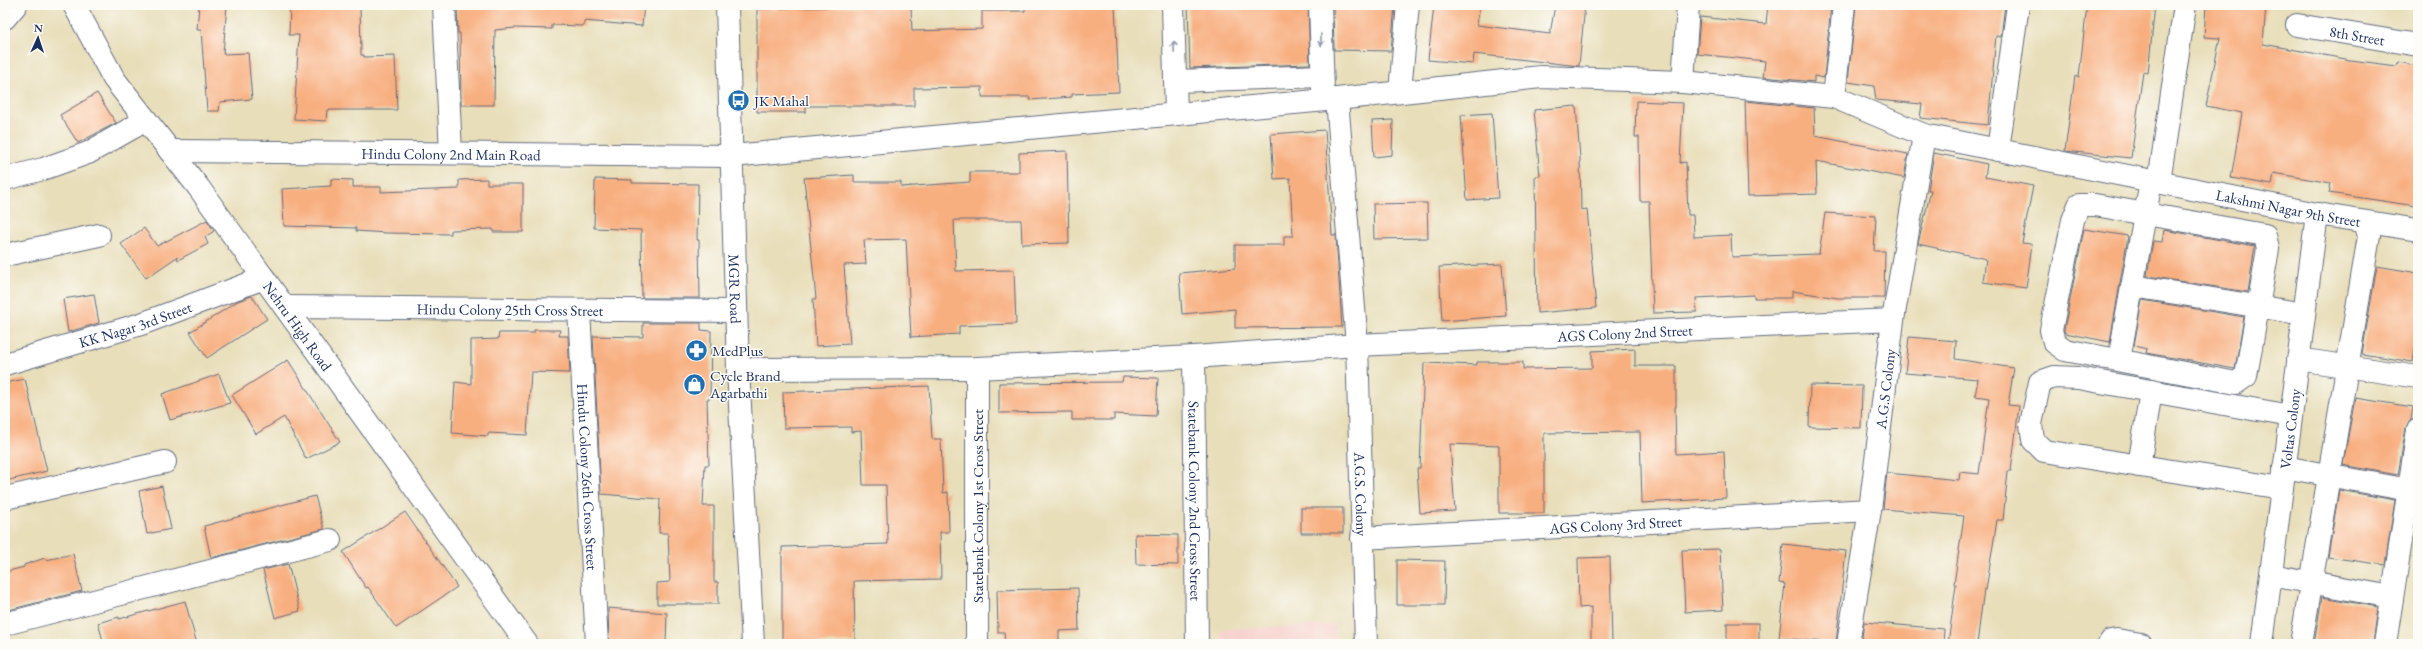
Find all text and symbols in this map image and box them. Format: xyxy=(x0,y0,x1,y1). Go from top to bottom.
north arrow xyxy=(18,18,58,58)
text: N xyxy=(34,21,43,35)
street label: 8th Street xyxy=(2328,21,2386,49)
one-way arrow xyxy=(1318,33,1325,46)
one-way arrow xyxy=(1170,41,1178,54)
bus stop icon: JK Mahal xyxy=(725,87,751,113)
place label: JK Mahal xyxy=(752,91,809,110)
street label: Hindu Colony 2nd Main Road xyxy=(361,143,541,164)
street label: Lakshmi Nagar 9th Street xyxy=(2214,184,2362,230)
street label: MGR Road xyxy=(725,254,746,324)
street label: Nehru High Road xyxy=(259,277,337,375)
street label: KK Nagar 3rd Street xyxy=(76,296,194,351)
street label: Hindu Colony 25th Cross Street xyxy=(416,299,604,319)
street label: AGS Colony 2nd Street xyxy=(1556,320,1693,345)
pharmacy icon: MedPlus xyxy=(683,337,709,363)
place label: MedPlus xyxy=(712,341,763,360)
street label: A.G.S Colony xyxy=(1870,347,1899,431)
place label: Cycle Brand Agarbathi xyxy=(709,366,781,402)
shop icon: Cycle Brand Agarbathi xyxy=(682,371,708,397)
street label: Hindu Colony 26th Cross Street xyxy=(573,383,603,571)
street label: Voltas Colony xyxy=(2275,387,2304,470)
street label: Statebank Colony 2nd Cross Street xyxy=(1185,401,1206,601)
street label: Statebank Colony 1st Cross Street xyxy=(968,409,987,603)
street label: A.G.S. Colony xyxy=(1351,451,1372,537)
street label: AGS Colony 3rd Street xyxy=(1548,511,1683,537)

